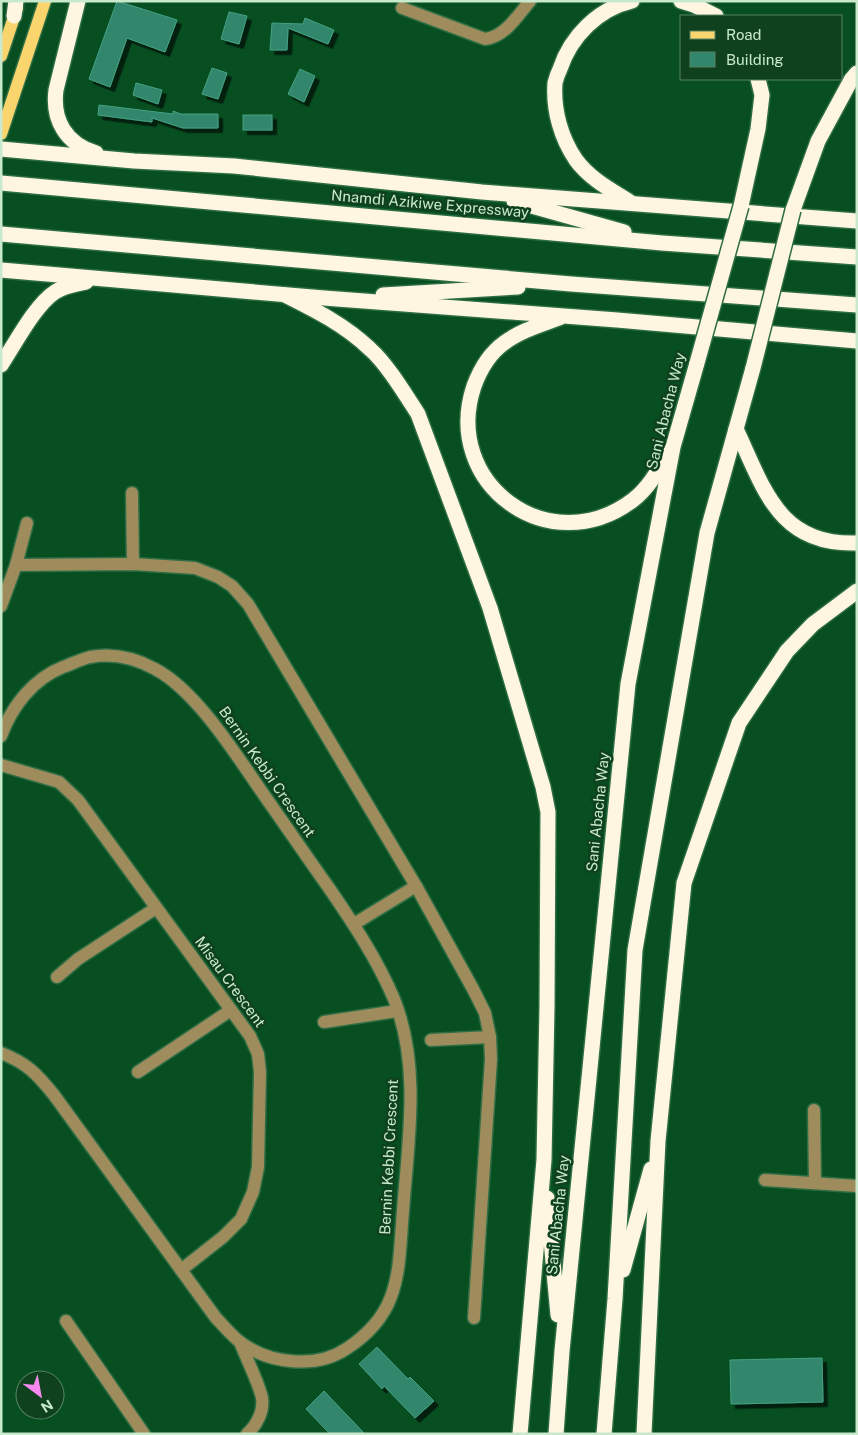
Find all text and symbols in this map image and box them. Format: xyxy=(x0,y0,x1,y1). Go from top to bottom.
legend xyxy=(680,15,843,80)
text: Road xyxy=(726,26,762,43)
text: Building xyxy=(726,51,784,68)
street label: Nnamdi Azikiwe Expressway xyxy=(330,186,530,221)
street label: Sani Abacha Way xyxy=(643,351,688,471)
street label: Bernin Kebbi Crescent xyxy=(216,703,319,840)
street label: Sani Abacha Way xyxy=(583,751,612,873)
street label: Misau Crescent xyxy=(192,933,269,1031)
street label: Bernin Kebbi Crescent xyxy=(376,1079,401,1235)
street label: Sani Abacha Way xyxy=(543,1154,572,1276)
north arrow xyxy=(15,1370,65,1420)
text: N xyxy=(38,1396,56,1416)

